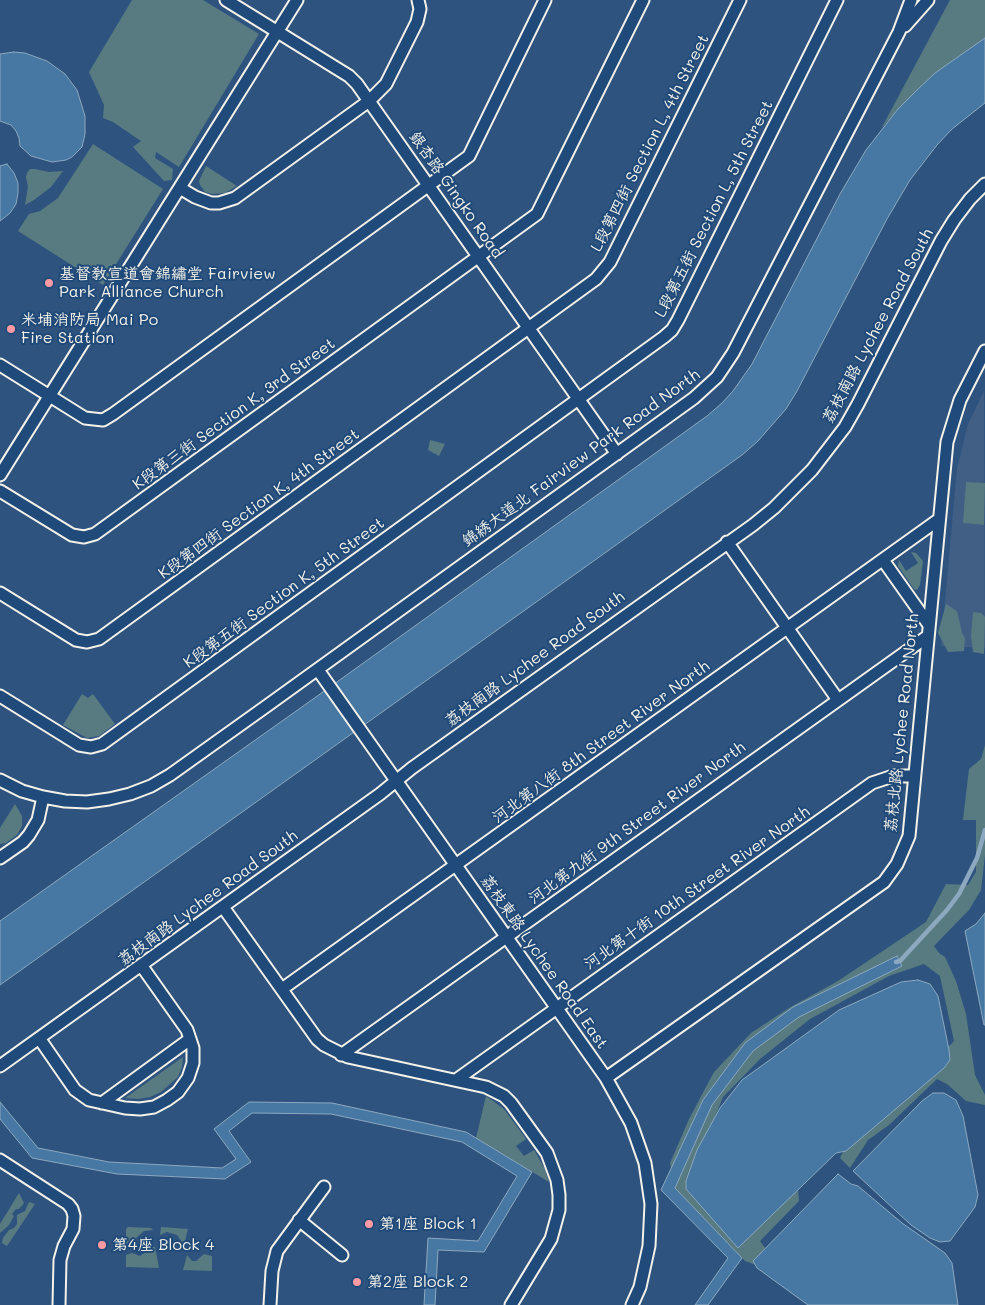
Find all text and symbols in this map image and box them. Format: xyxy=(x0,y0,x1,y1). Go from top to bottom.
street label: L段第四街 Section L, 4th Street xyxy=(587,31,713,255)
street label: L段第五街 Section L, 5th Street xyxy=(651,97,777,321)
street label: 銀杏路 Gingko Road xyxy=(405,128,507,262)
street label: 荔枝南路 Lychee Road South xyxy=(818,225,938,427)
place label: 基督教宣道會錦繡堂 Fairview Park Alliance Church xyxy=(59,264,276,302)
marker: 基督教宣道會錦繡堂 Fairview Park Alliance Church xyxy=(43,277,55,289)
place label: 米埔消防局 Mai Po Fire Station xyxy=(21,310,158,348)
marker: 米埔消防局 Mai Po Fire Station xyxy=(5,323,17,335)
street label: K段第三街 Section K, 3rd Street xyxy=(129,334,339,494)
street label: 錦綉大道北 Fairview Park Road North xyxy=(458,365,704,551)
street label: K段第四街 Section K, 4th Street xyxy=(155,425,363,583)
street label: K段第五街 Section K, 5th Street xyxy=(180,514,388,672)
street label: 荔枝南路 Lychee Road South xyxy=(441,587,629,731)
street label: 荔枝北路 Lychee Road North xyxy=(881,613,923,833)
street label: 河北第八街 8th Street River North xyxy=(489,657,713,827)
street label: 河北第九街 9th Street River North xyxy=(525,738,749,908)
street label: 河北第十街 10th Street River North xyxy=(580,802,814,974)
street label: 荔枝南路 Lychee Road South xyxy=(114,826,302,970)
street label: 荔枝東路 Lychee Road East xyxy=(476,871,612,1053)
place label: 第1座 Block 1 xyxy=(379,1214,477,1234)
marker: 第1座 Block 1 xyxy=(363,1218,375,1230)
place label: 第4座 Block 4 xyxy=(112,1235,214,1255)
marker: 第4座 Block 4 xyxy=(96,1239,108,1251)
place label: 第2座 Block 2 xyxy=(367,1272,468,1292)
marker: 第2座 Block 2 xyxy=(351,1276,363,1288)

